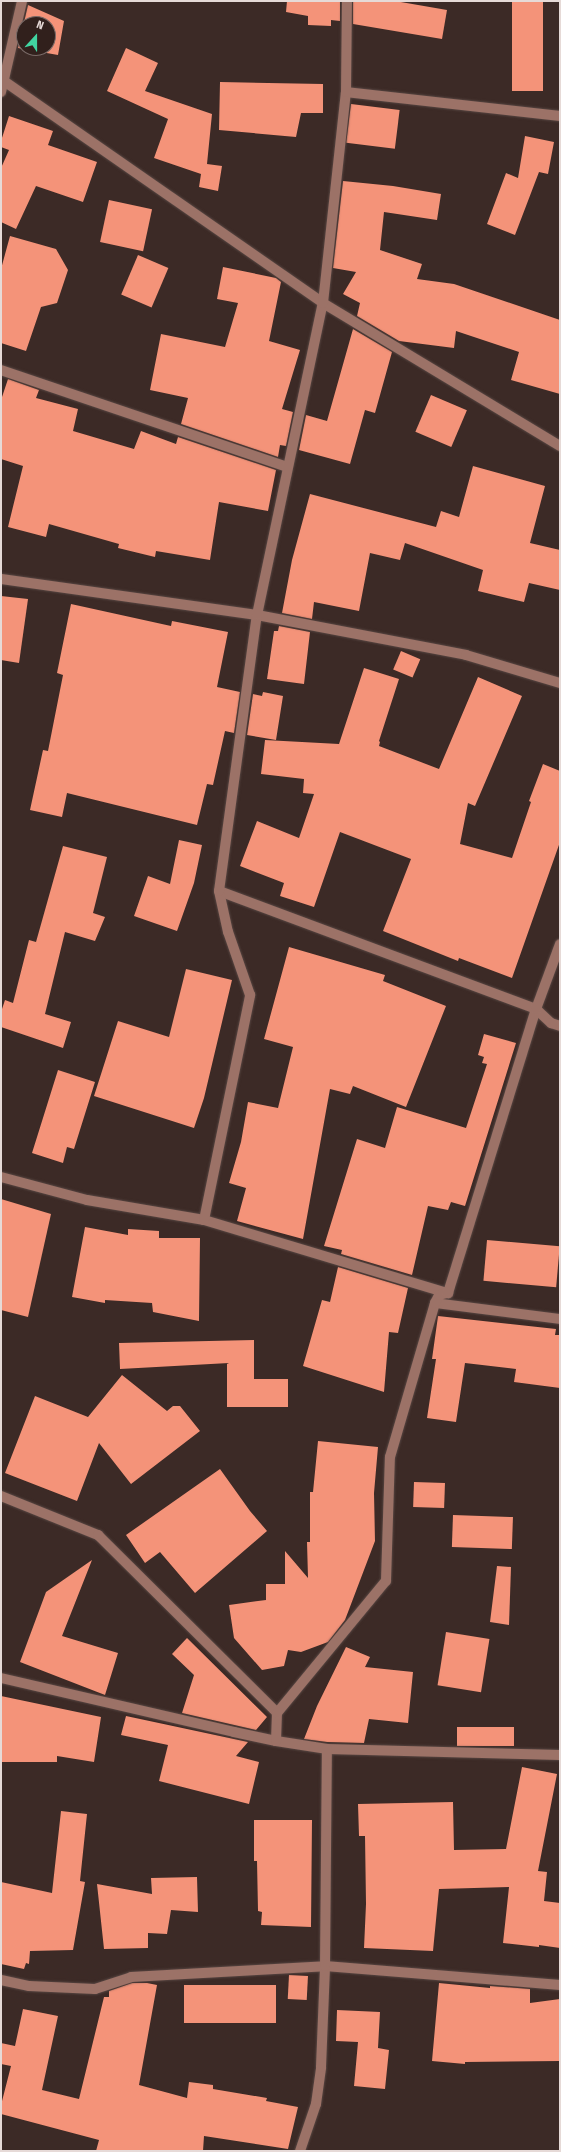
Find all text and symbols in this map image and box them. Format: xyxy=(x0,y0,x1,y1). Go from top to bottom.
north arrow xyxy=(16,16,56,56)
text: N xyxy=(35,18,46,33)

